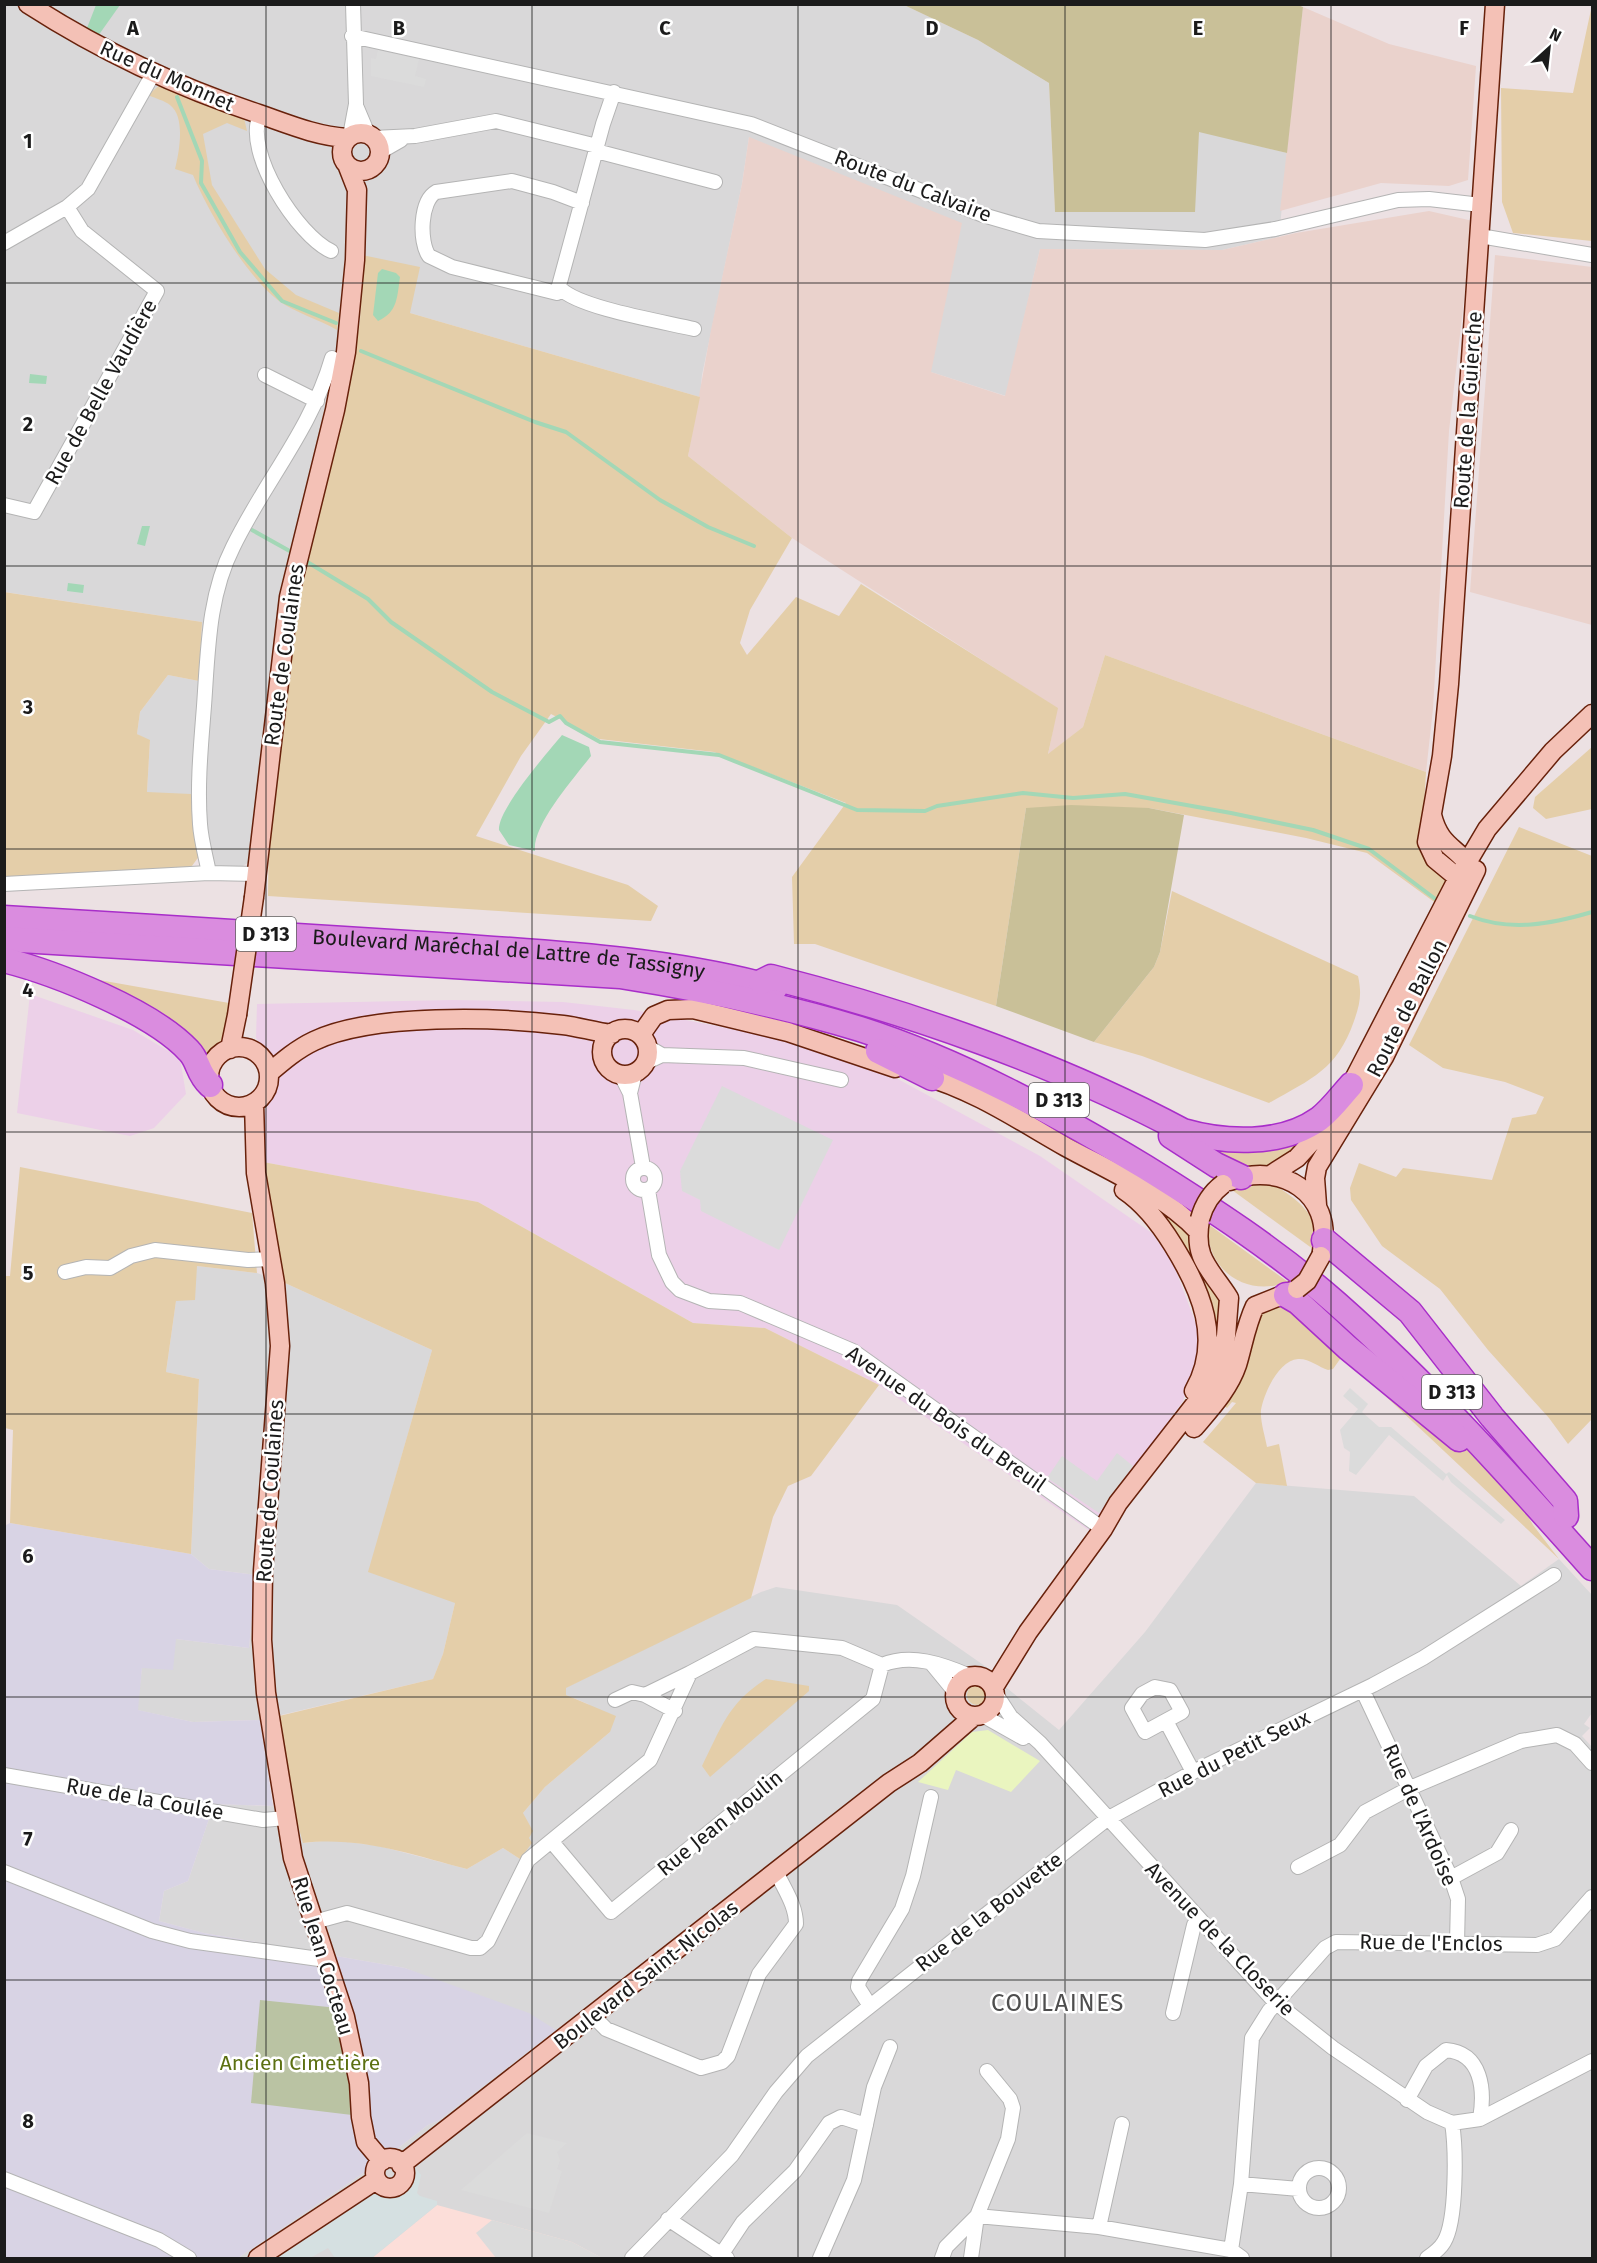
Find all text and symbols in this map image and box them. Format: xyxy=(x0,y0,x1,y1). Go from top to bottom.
text: A xyxy=(126,16,140,40)
text: B xyxy=(393,16,405,40)
text: C xyxy=(659,16,671,40)
text: D xyxy=(925,16,939,40)
text: E xyxy=(1193,16,1203,40)
text: F xyxy=(1459,16,1469,40)
north arrow xyxy=(1519,18,1579,78)
text: N xyxy=(1547,24,1565,46)
street label: Rue du Monnet xyxy=(96,35,239,117)
text: 1 xyxy=(23,129,33,153)
street label: Route du Calvaire xyxy=(831,144,995,228)
street label: Rue de Belle Vaudière xyxy=(39,295,163,489)
street label: Route de la Guierche xyxy=(1448,310,1488,510)
text: 2 xyxy=(23,412,33,436)
street label: Route de Coulaines xyxy=(258,562,310,748)
text: 3 xyxy=(22,695,33,719)
road number: D 313 xyxy=(236,917,296,951)
street label: Boulevard Maréchal de Lattre de Tassigny xyxy=(311,924,708,985)
street label: Route de Ballon xyxy=(1361,935,1453,1081)
text: 4 xyxy=(22,978,34,1002)
road number: D 313 xyxy=(1029,1083,1089,1117)
text: 5 xyxy=(23,1261,34,1285)
street label: Avenue du Bois du Breuil xyxy=(841,1340,1051,1498)
road number: D 313 xyxy=(1422,1375,1482,1409)
street label: Route de Coulaines xyxy=(251,1398,289,1583)
text: 6 xyxy=(22,1544,34,1568)
street label: Rue du Petit Seux xyxy=(1154,1704,1315,1804)
street label: Rue de l'Ardoise xyxy=(1377,1740,1463,1890)
street label: Rue Jean Moulin xyxy=(652,1764,788,1882)
street label: Rue de la Coulée xyxy=(64,1772,226,1826)
text: 7 xyxy=(23,1827,33,1851)
street label: Rue de la Bouvette xyxy=(910,1846,1068,1978)
street label: Avenue de la Closerie xyxy=(1140,1856,1300,2022)
street label: Rue Jean Cocteau xyxy=(286,1873,360,2039)
street label: Boulevard Saint-Nicolas xyxy=(548,1895,744,2055)
street label: Rue de l'Enclos xyxy=(1359,1929,1503,1957)
district label: COULAINES xyxy=(991,1989,1125,2017)
park label: Ancien Cimetière xyxy=(220,2050,380,2076)
text: 8 xyxy=(22,2109,34,2133)

